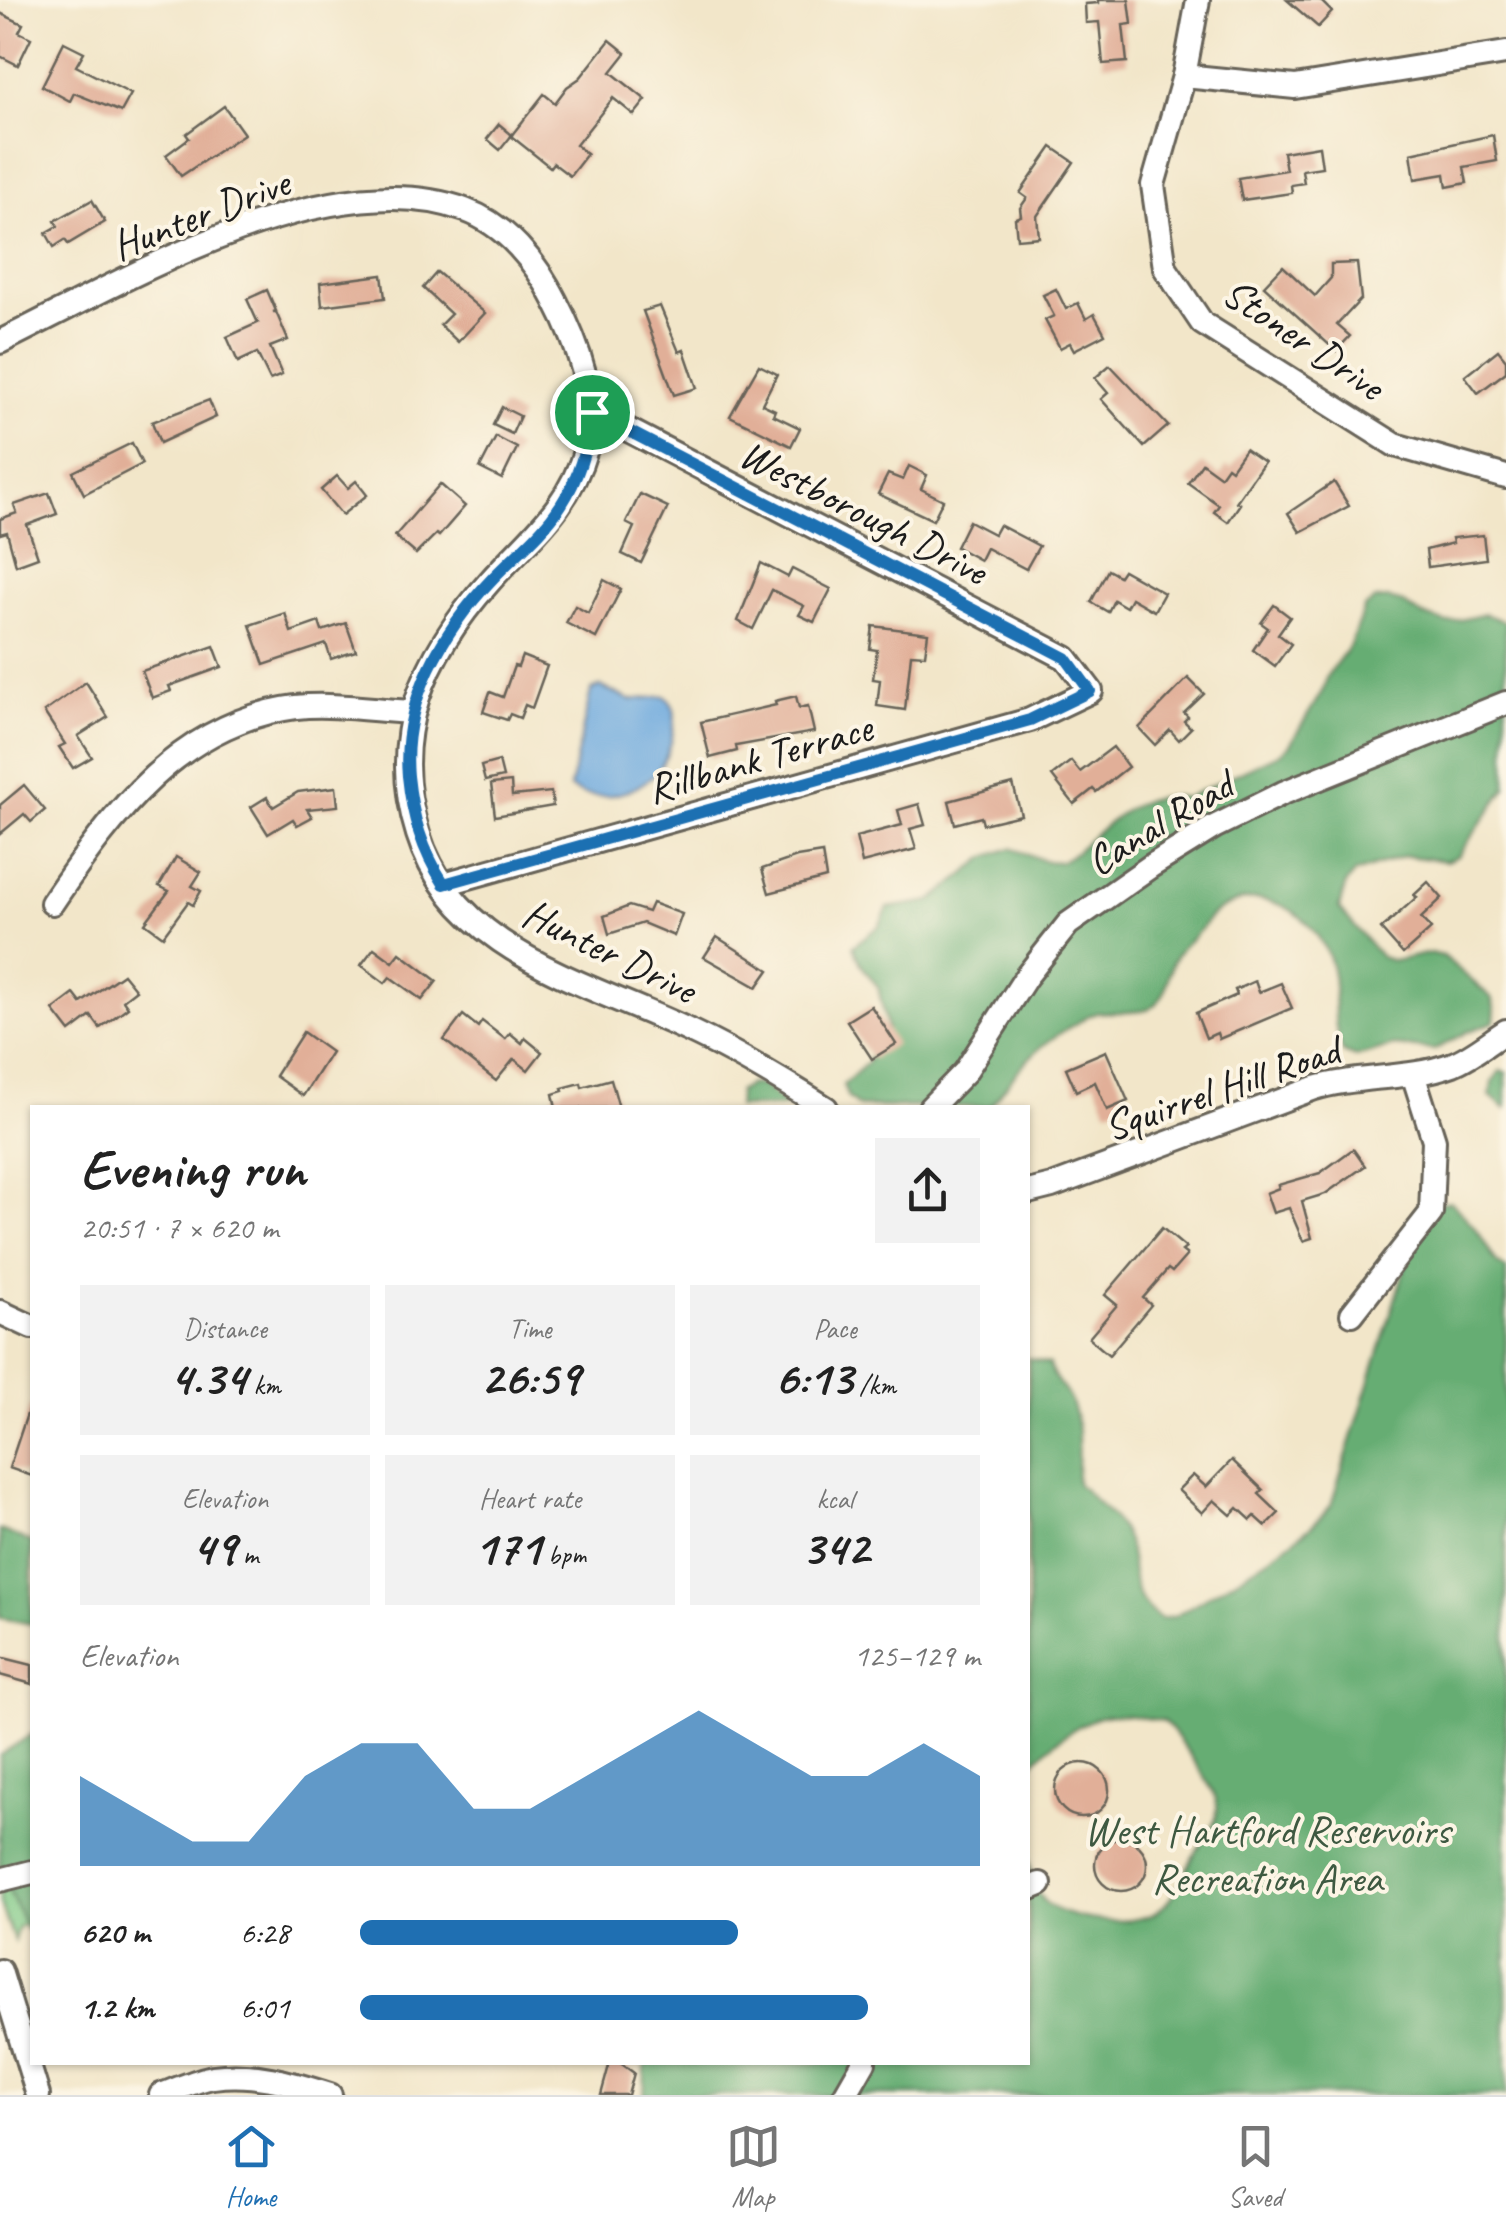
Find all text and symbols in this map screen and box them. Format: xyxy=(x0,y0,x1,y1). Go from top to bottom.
street label: Hunter Drive xyxy=(104,155,300,272)
street label: Stoner Drive xyxy=(1212,266,1397,414)
pin xyxy=(550,370,635,455)
icon: arrive xyxy=(565,385,620,440)
street label: Westborough Drive xyxy=(731,427,998,598)
street label: Rillbank Terrace xyxy=(641,700,880,816)
street label: Canal Road xyxy=(1077,756,1247,888)
street label: Hunter Drive xyxy=(514,887,708,1017)
street label: Squirrel Hill Road xyxy=(1097,1021,1352,1153)
text: Evening run xyxy=(80,1134,305,1204)
button: share xyxy=(875,1138,980,1243)
text: 20:51 · 7 × 620 m xyxy=(80,1207,278,1248)
text: Distance xyxy=(183,1311,267,1346)
text: Time xyxy=(509,1311,551,1346)
text: Pace xyxy=(813,1311,857,1346)
text: 4.34 xyxy=(169,1346,247,1409)
text: 26:59 xyxy=(480,1346,580,1409)
text: 6:13 xyxy=(774,1346,853,1409)
text: km xyxy=(247,1367,281,1402)
text: /km xyxy=(853,1367,896,1402)
text: Elevation xyxy=(182,1481,268,1516)
text: Heart rate xyxy=(479,1481,581,1516)
text: kcal xyxy=(816,1481,854,1516)
text: 49 xyxy=(192,1516,236,1579)
text: 171 xyxy=(474,1516,541,1579)
text: 342 xyxy=(801,1516,869,1579)
text: m xyxy=(236,1537,258,1572)
text: bpm xyxy=(541,1537,586,1572)
text: Elevation xyxy=(80,1635,178,1676)
text: 125–129 m xyxy=(854,1635,980,1676)
park label: West Hartford Reservoirs Recreation Area xyxy=(1084,1804,1454,1905)
text: 620 m xyxy=(80,1912,150,1953)
text: 6:28 xyxy=(240,1912,290,1953)
text: 1.2 km xyxy=(80,1987,154,2028)
text: 6:01 xyxy=(240,1987,290,2028)
tab: Home xyxy=(224,2119,279,2214)
tab: Map xyxy=(726,2119,781,2214)
tab: Saved xyxy=(1228,2119,1283,2214)

